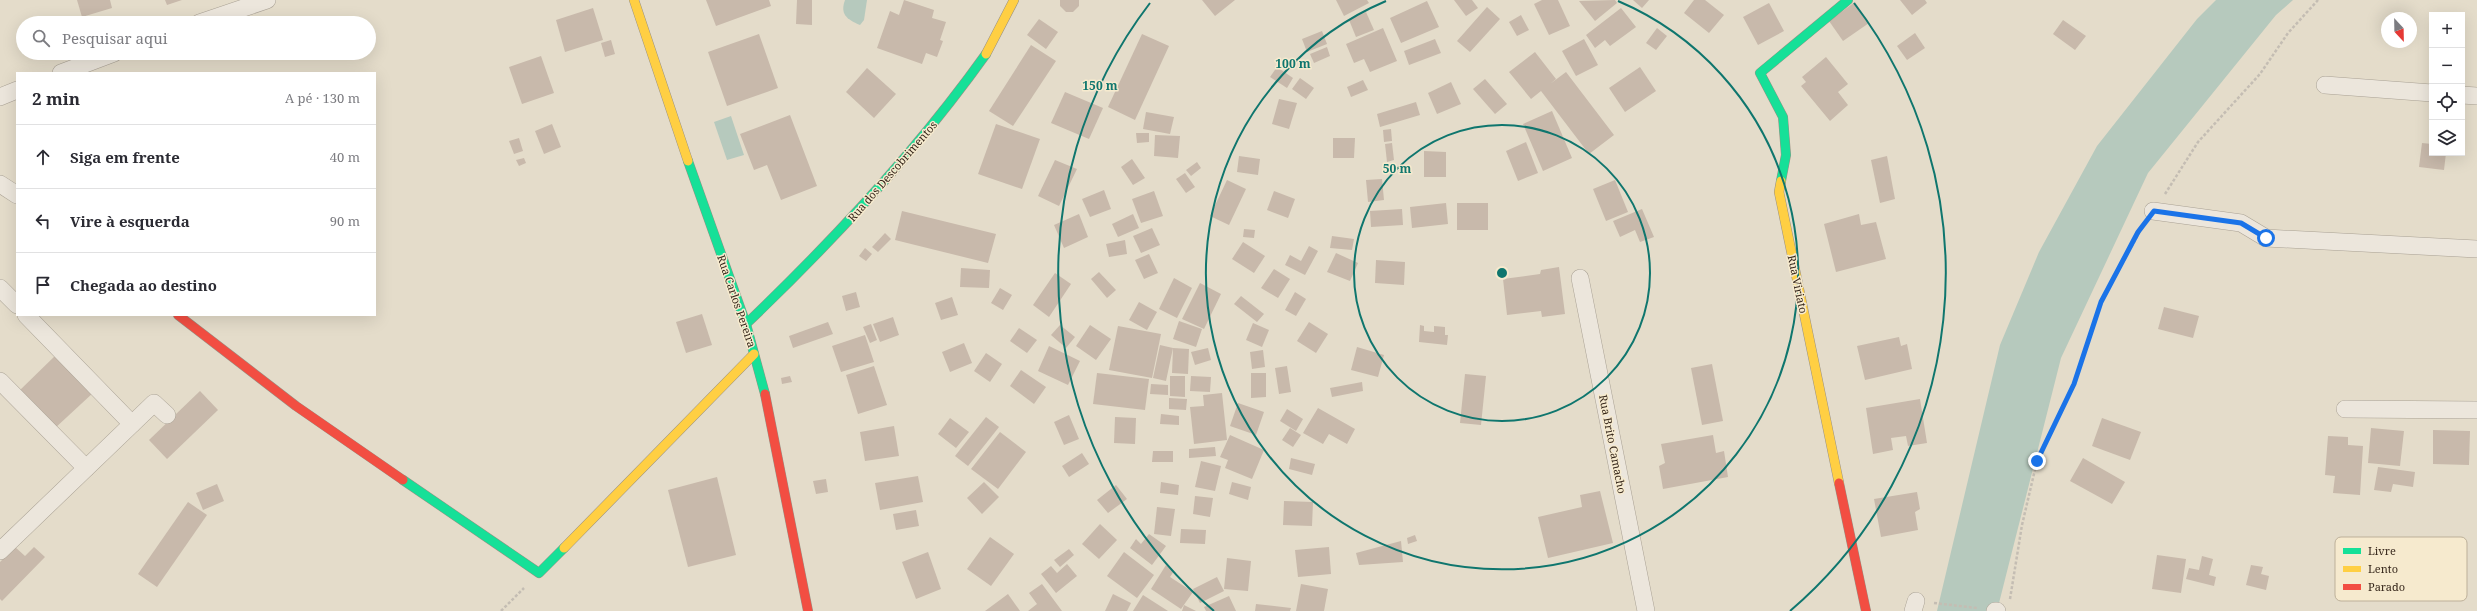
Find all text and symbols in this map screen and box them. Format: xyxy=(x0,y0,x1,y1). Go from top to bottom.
north arrow xyxy=(2381,12,2417,48)
map controls xyxy=(2429,12,2465,156)
button: + xyxy=(2429,12,2465,48)
search box xyxy=(16,16,376,60)
icon: search xyxy=(30,27,52,49)
text: Pesquisar aqui xyxy=(62,28,168,48)
button: − xyxy=(2429,48,2465,84)
text: 100 m xyxy=(1275,55,1311,72)
text: 150 m xyxy=(1082,77,1118,94)
button: locate xyxy=(2429,84,2465,120)
text: 2 min xyxy=(32,87,80,110)
text: A pé · 130 m xyxy=(285,89,360,107)
street label: Rua dos Descobrimentos xyxy=(844,117,940,225)
button: layers xyxy=(2429,120,2465,156)
icon: ahead xyxy=(32,146,54,168)
text: Siga em frente xyxy=(70,147,180,167)
text: 40 m xyxy=(330,148,360,166)
text: 50 m xyxy=(1383,160,1411,177)
icon: left xyxy=(32,210,54,232)
text: Vire à esquerda xyxy=(70,211,190,231)
text: 90 m xyxy=(330,212,360,230)
route start xyxy=(2257,229,2275,247)
street label: Rua Carlos Pereira xyxy=(714,253,760,349)
street label: Rua Viriato xyxy=(1784,253,1812,315)
centre of rings xyxy=(1495,266,1509,280)
icon: arrive xyxy=(32,274,54,296)
text: Chegada ao destino xyxy=(70,275,217,295)
street label: Rua Brito Camacho xyxy=(1596,393,1630,495)
route end xyxy=(2028,452,2046,470)
legend xyxy=(2335,537,2467,601)
text: Livre xyxy=(2368,543,2396,558)
text: Lento xyxy=(2368,561,2398,576)
text: Parado xyxy=(2368,579,2405,594)

